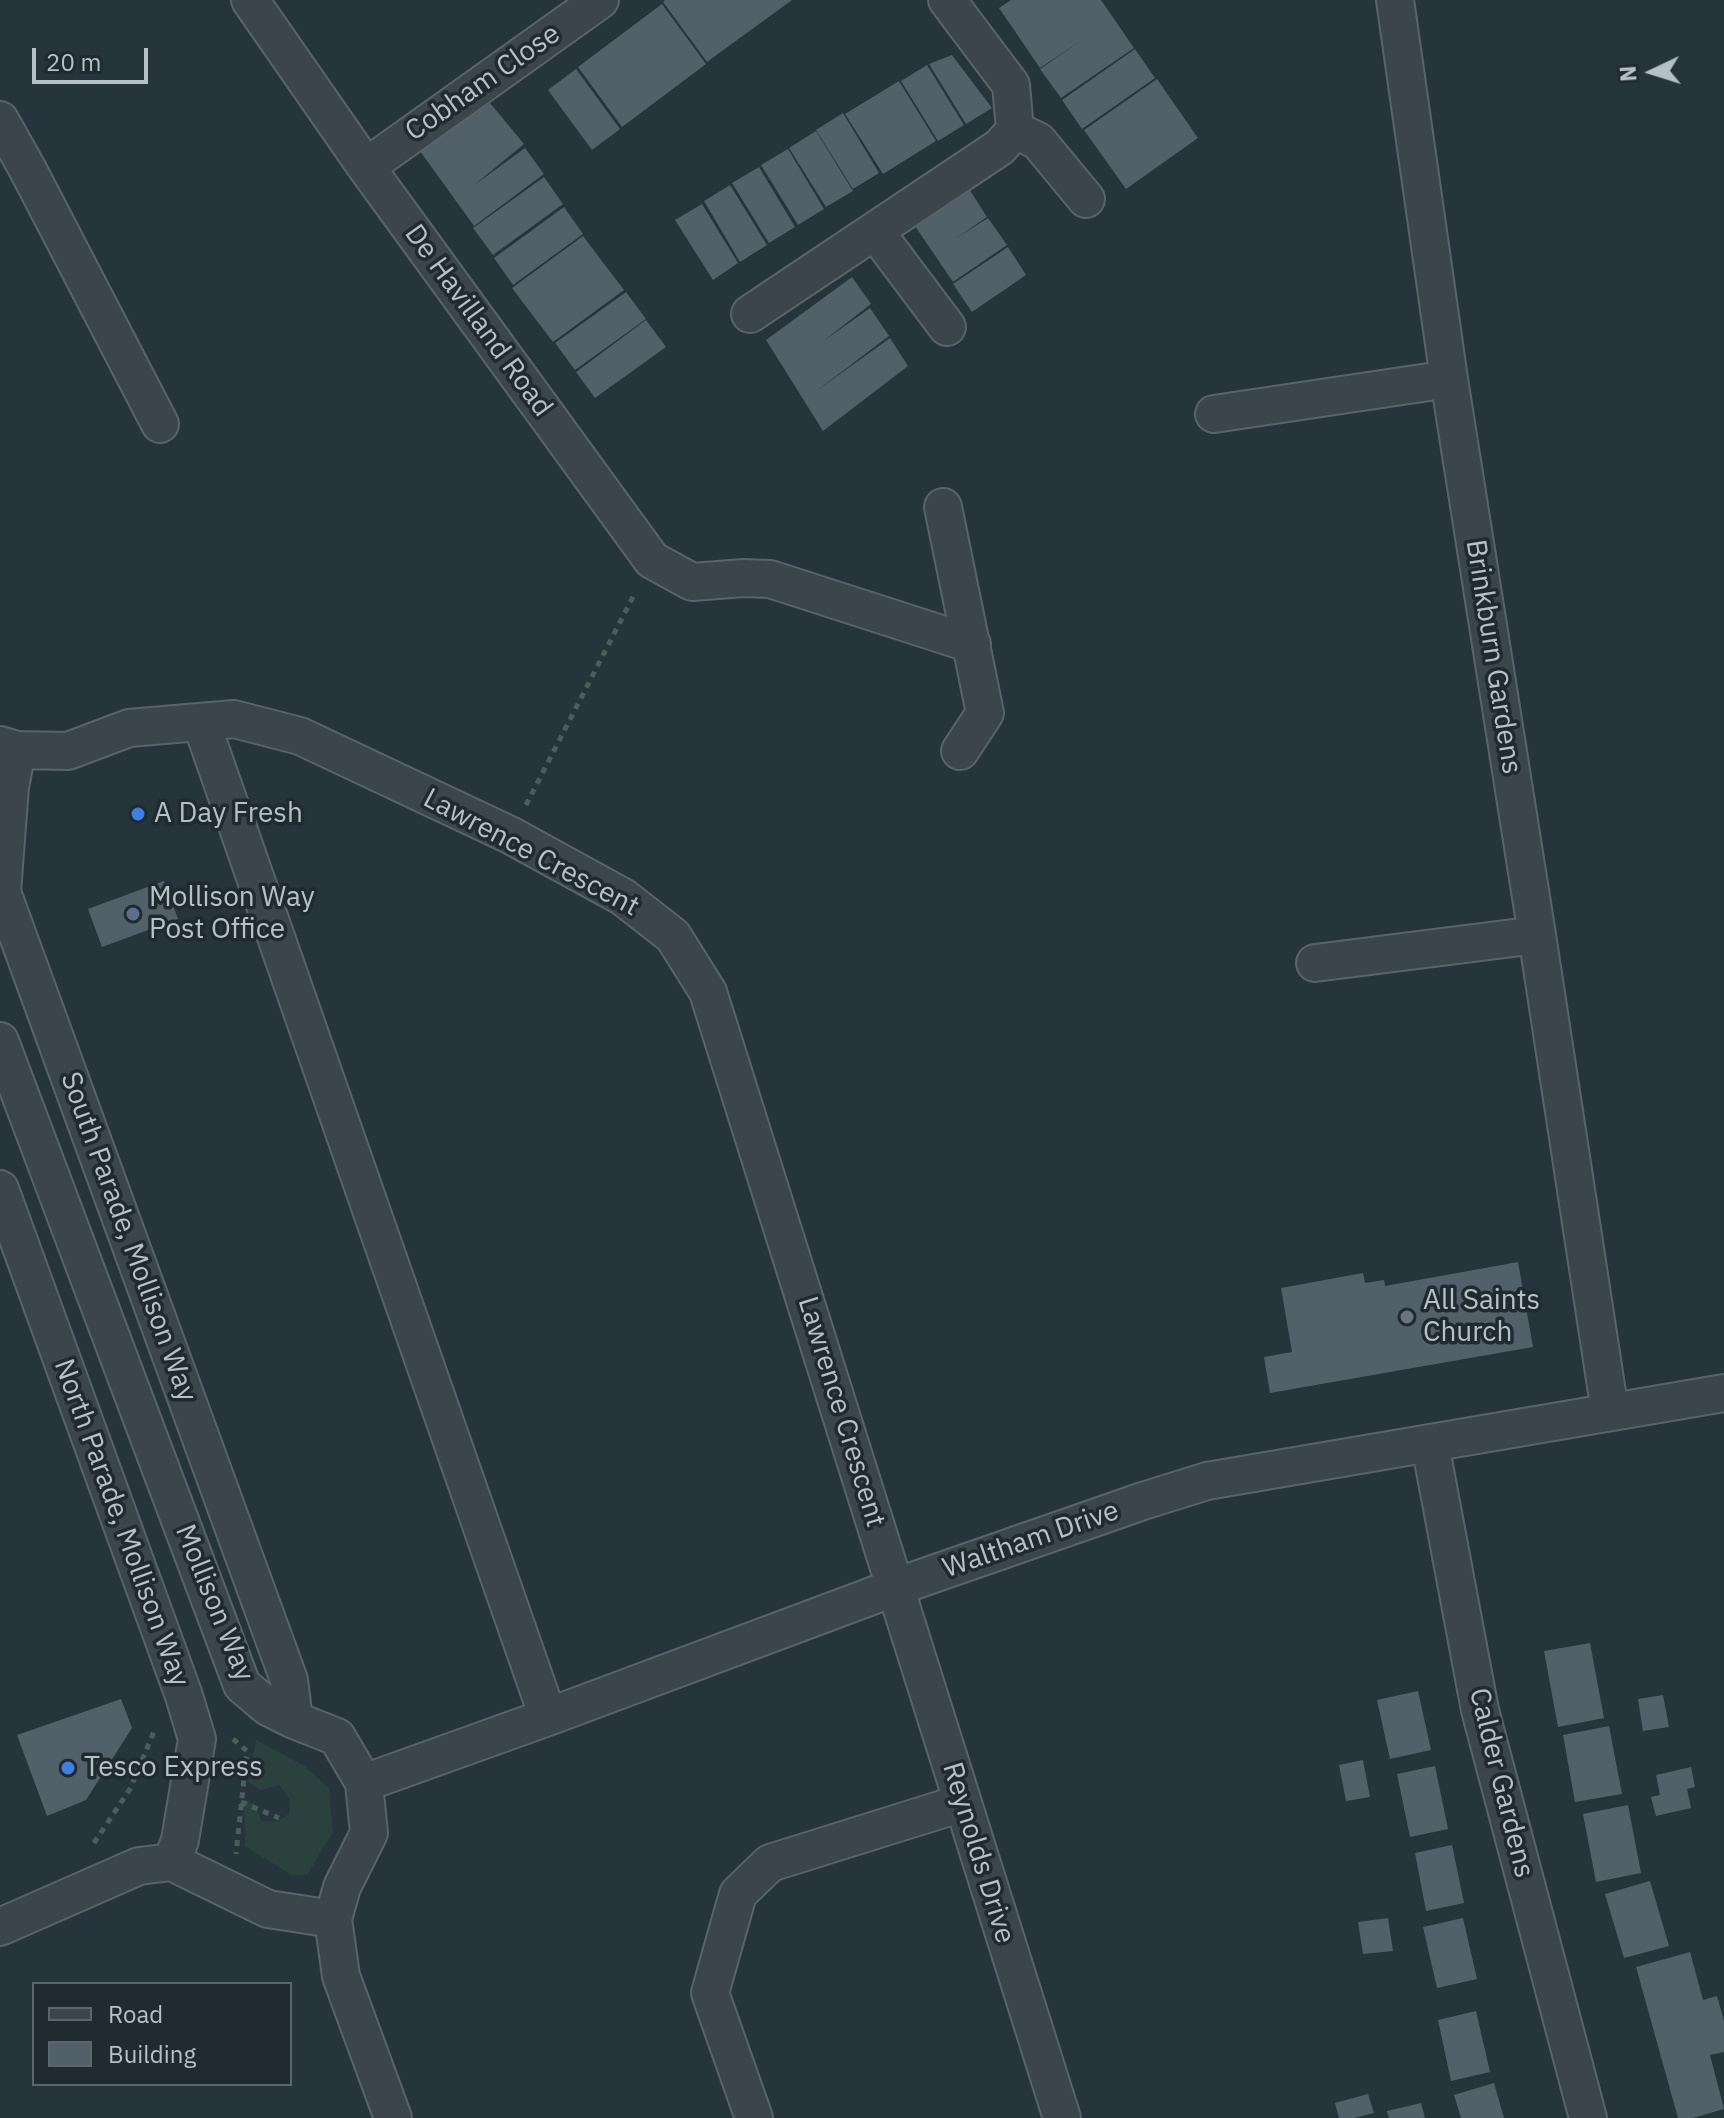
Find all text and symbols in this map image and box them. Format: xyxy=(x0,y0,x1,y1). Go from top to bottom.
street label: Cobham Close xyxy=(399,17,567,149)
scale bar xyxy=(36,32,152,82)
north arrow xyxy=(1612,32,1692,112)
text: 20 m xyxy=(46,46,101,78)
text: N xyxy=(1613,65,1643,83)
street label: De Havilland Road xyxy=(397,218,559,424)
street label: Brinkburn Gardens xyxy=(1458,537,1528,777)
street label: Lawrence Crescent xyxy=(417,782,645,924)
place label: A Day Fresh xyxy=(154,797,303,831)
marker: A Day Fresh xyxy=(129,805,147,823)
place label: Mollison Way Post Office xyxy=(149,881,315,947)
marker: Mollison Way Post Office xyxy=(124,905,142,923)
street label: South Parade, Mollison Way xyxy=(53,1068,203,1406)
place label: All Saints Church xyxy=(1423,1284,1540,1350)
street label: Lawrence Crescent xyxy=(790,1293,892,1531)
marker: All Saints Church xyxy=(1398,1308,1416,1326)
street label: North Parade, Mollison Way xyxy=(46,1355,196,1691)
street label: Waltham Drive xyxy=(939,1494,1123,1586)
street label: Mollison Way xyxy=(167,1520,261,1686)
street label: Calder Gardens xyxy=(1461,1685,1541,1881)
place label: Tesco Express xyxy=(84,1751,263,1785)
street label: Reynolds Drive xyxy=(935,1758,1021,1948)
marker: Tesco Express xyxy=(59,1759,77,1777)
legend xyxy=(32,1982,292,2086)
text: Road xyxy=(108,1998,163,2030)
text: Building xyxy=(108,2038,196,2070)

